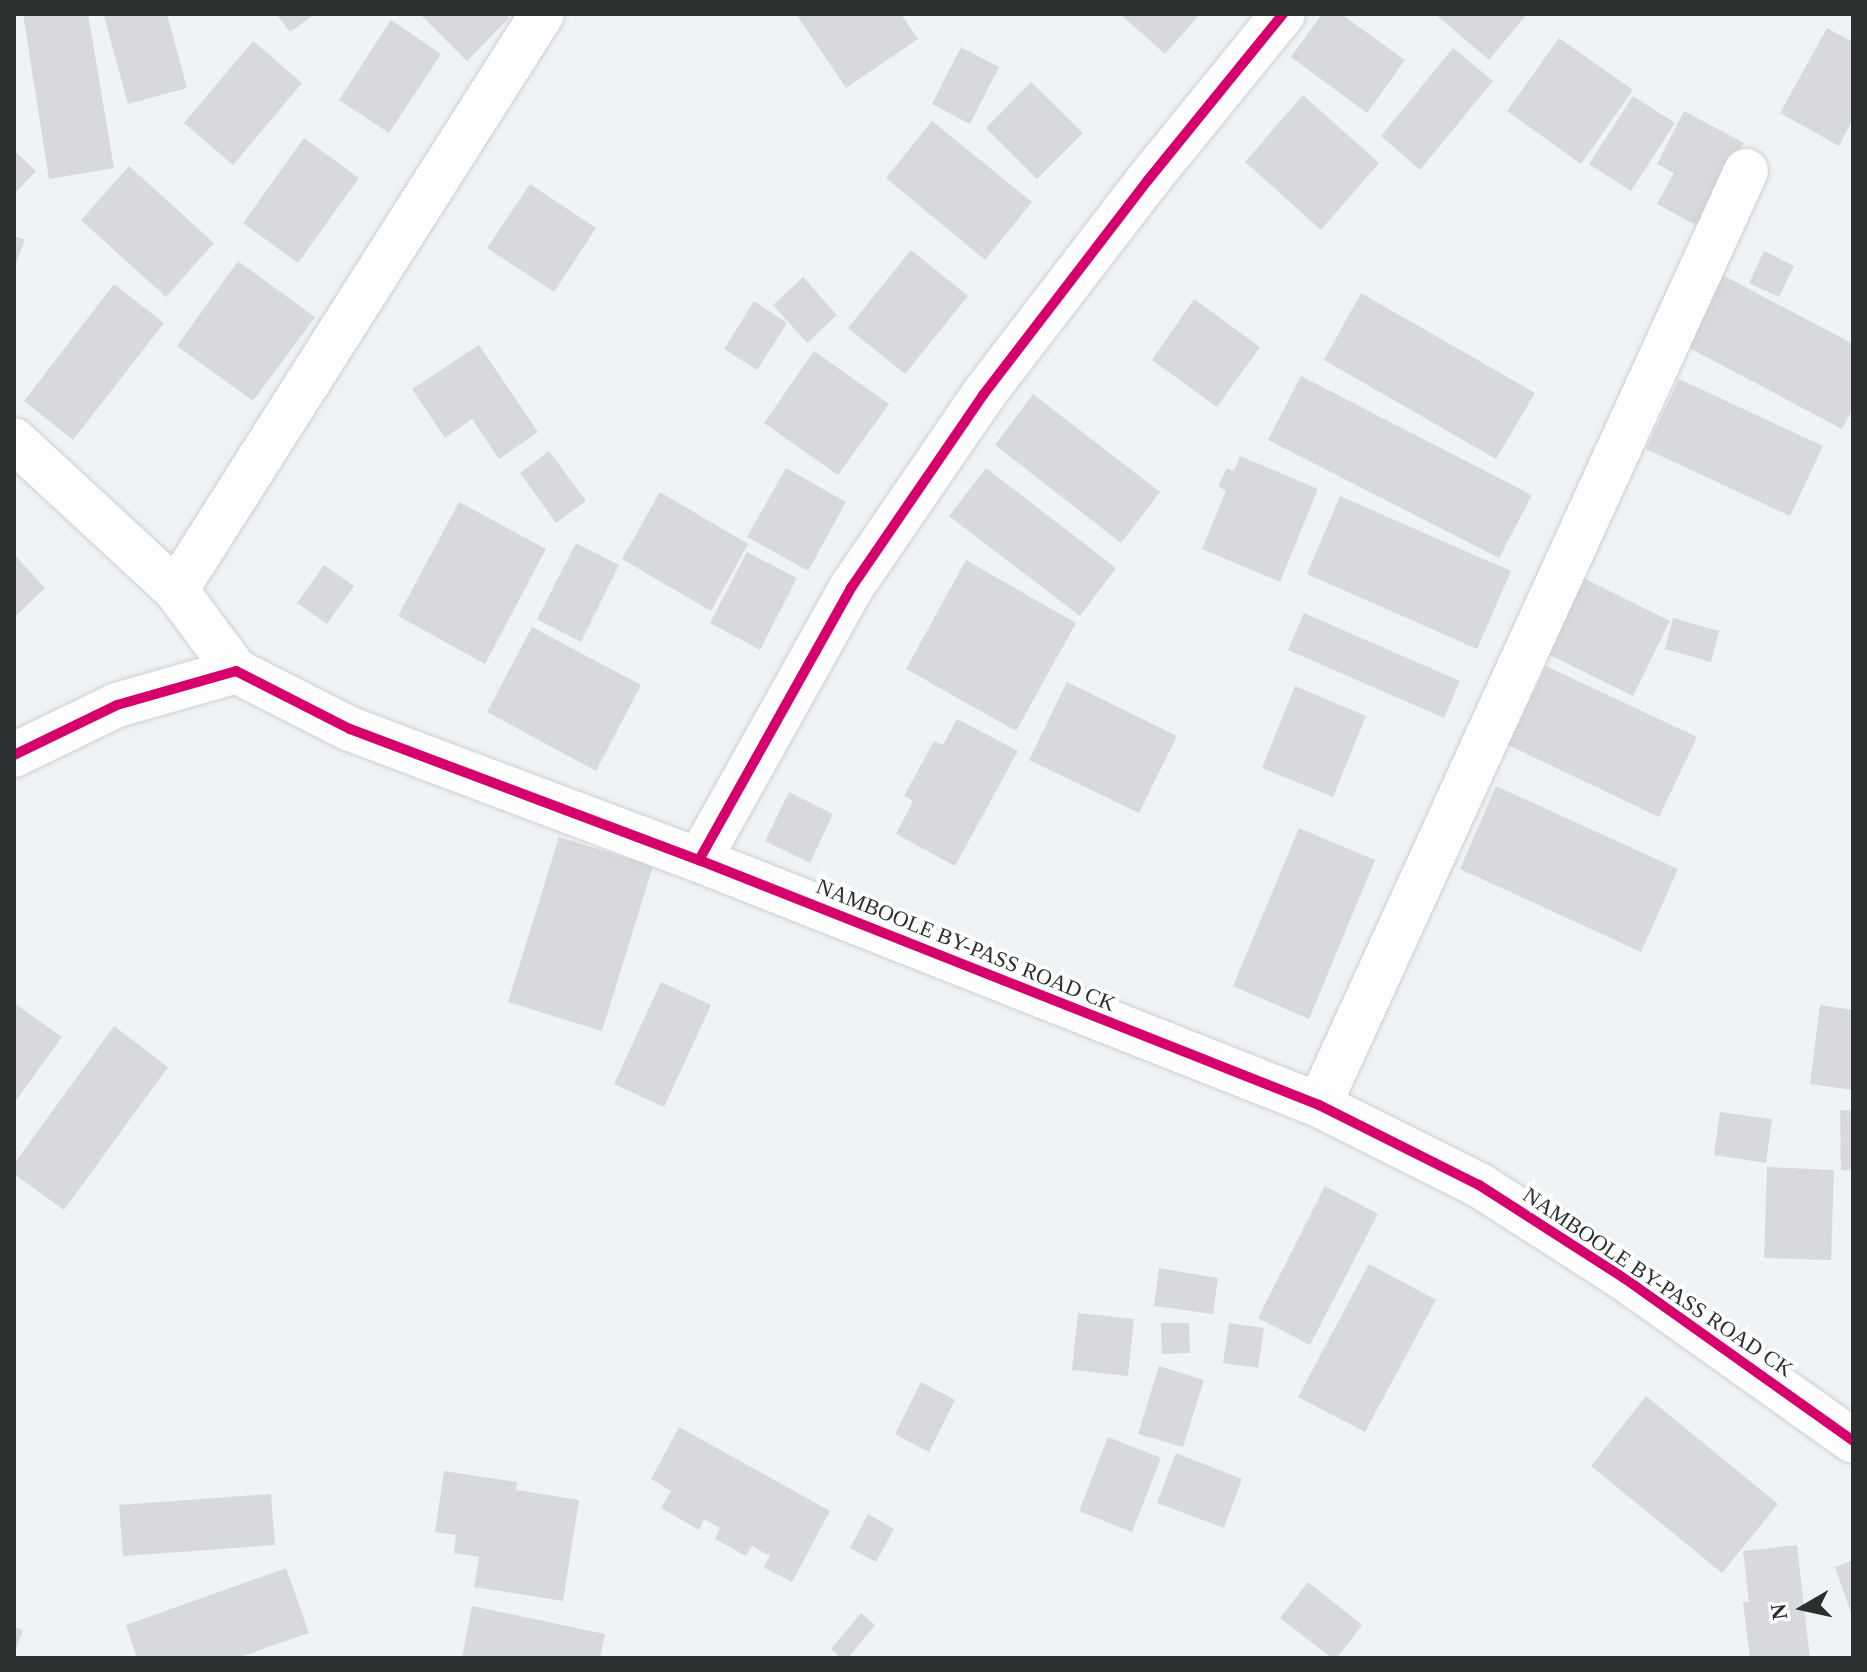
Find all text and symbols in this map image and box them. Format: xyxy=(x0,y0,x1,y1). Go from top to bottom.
street label: NAMBOOLE BY-PASS ROAD CK xyxy=(813,873,1119,1017)
street label: NAMBOOLE BY-PASS ROAD CK xyxy=(1518,1182,1798,1382)
north arrow xyxy=(1763,1568,1843,1648)
text: N xyxy=(1765,1602,1792,1622)

